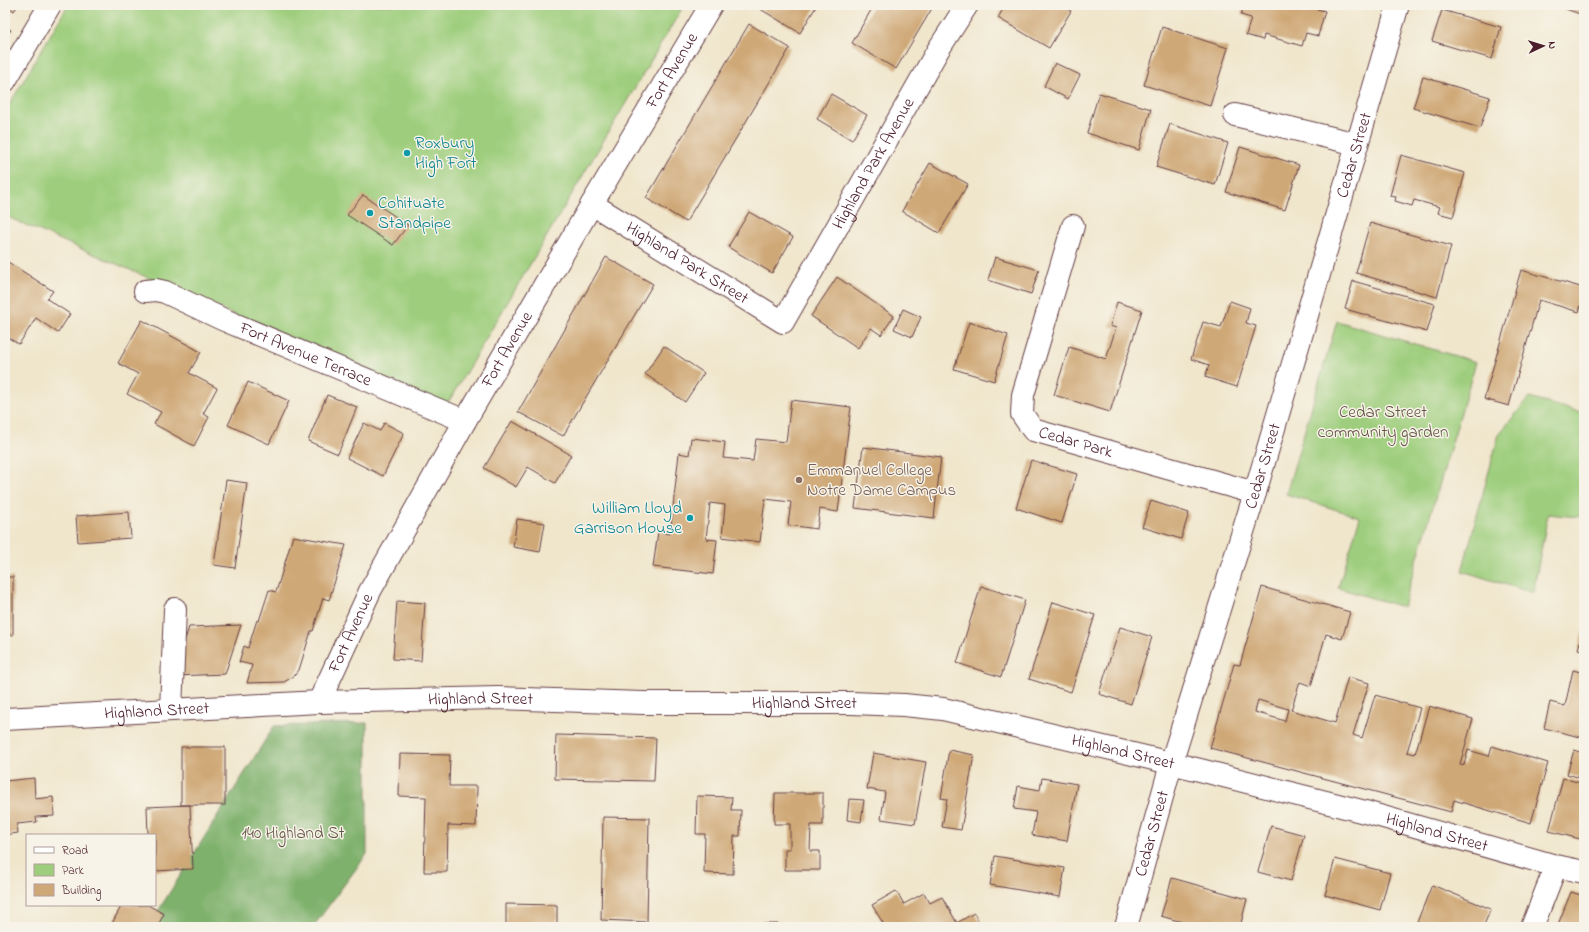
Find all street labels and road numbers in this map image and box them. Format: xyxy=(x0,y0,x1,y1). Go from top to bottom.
street label: Fort Avenue xyxy=(639,27,704,114)
street label: Highland Park Avenue xyxy=(826,93,921,234)
street label: Cedar Street xyxy=(1330,109,1379,201)
street label: Highland Park Street xyxy=(621,215,754,310)
street label: Fort Avenue xyxy=(474,306,539,393)
street label: Fort Avenue Terrace xyxy=(235,315,376,393)
street label: Cedar Park xyxy=(1036,420,1116,465)
street label: Cedar Street xyxy=(1238,420,1287,512)
street label: Fort Avenue xyxy=(321,589,380,677)
street label: Highland Street xyxy=(428,685,534,714)
street label: Highland Street xyxy=(752,691,858,718)
street label: Highland Street xyxy=(104,695,210,727)
street label: Highland Street xyxy=(1069,727,1177,776)
street label: Cedar Street xyxy=(1128,787,1176,879)
street label: Highland Street xyxy=(1383,806,1491,859)

